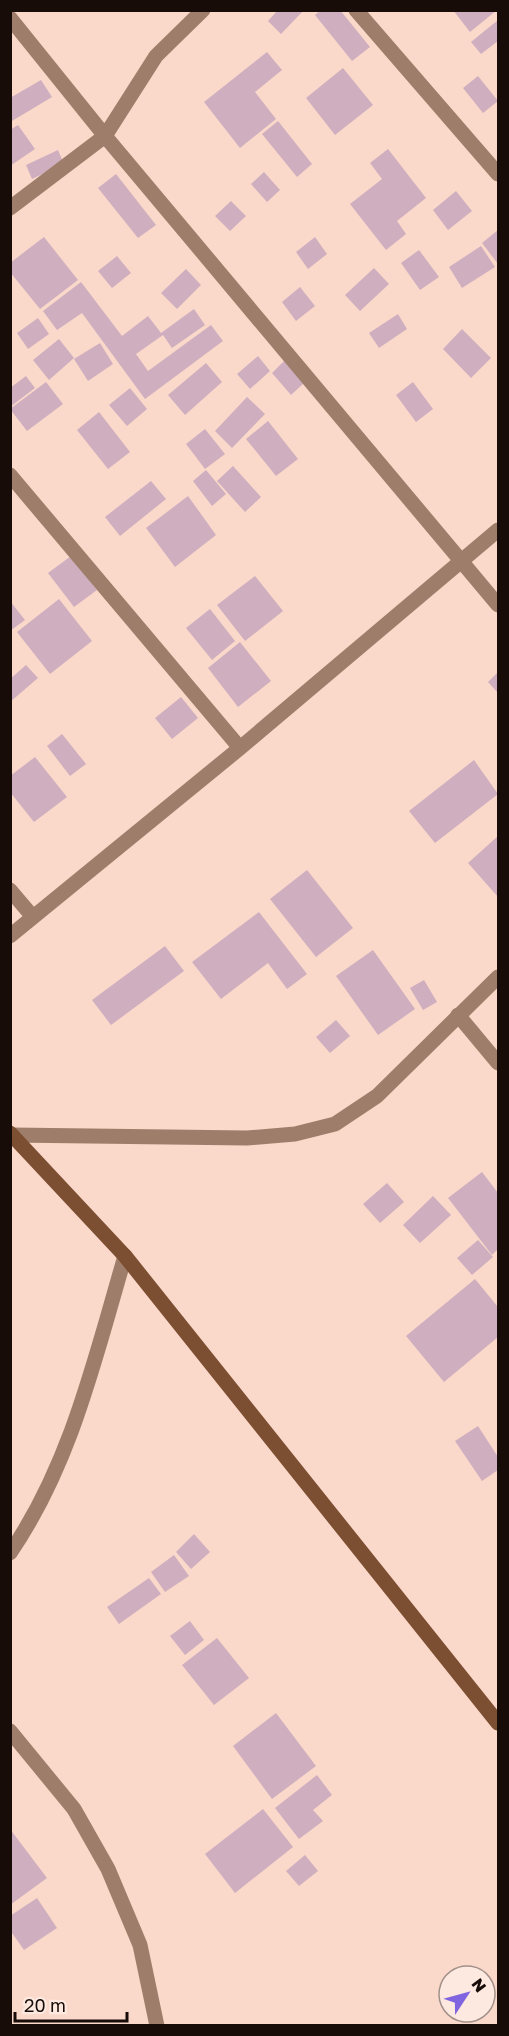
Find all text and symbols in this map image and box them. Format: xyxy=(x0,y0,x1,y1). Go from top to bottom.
north arrow xyxy=(437,1964,497,2024)
text: N xyxy=(467,1974,491,1996)
scale bar xyxy=(15,1985,128,2023)
text: 20 m xyxy=(24,1994,66,2016)

